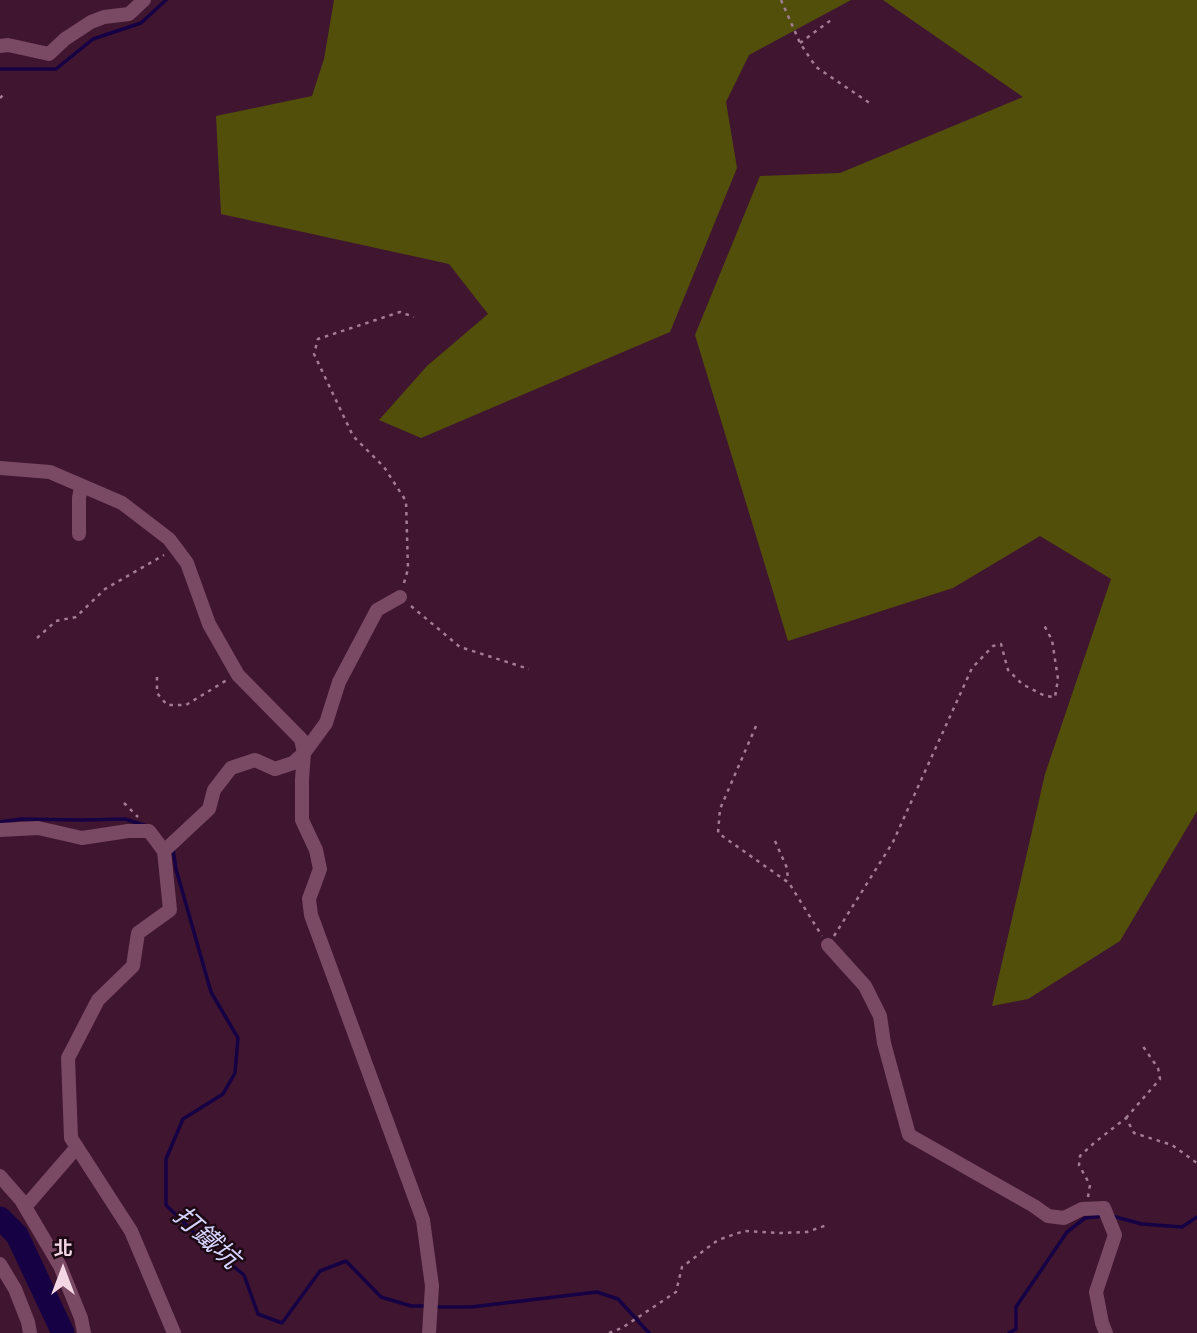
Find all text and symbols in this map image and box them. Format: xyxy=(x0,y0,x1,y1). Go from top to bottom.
water label: 打鐵坑 xyxy=(166,1201,244,1277)
north arrow xyxy=(28,1235,98,1305)
text: 北 xyxy=(53,1235,73,1262)

